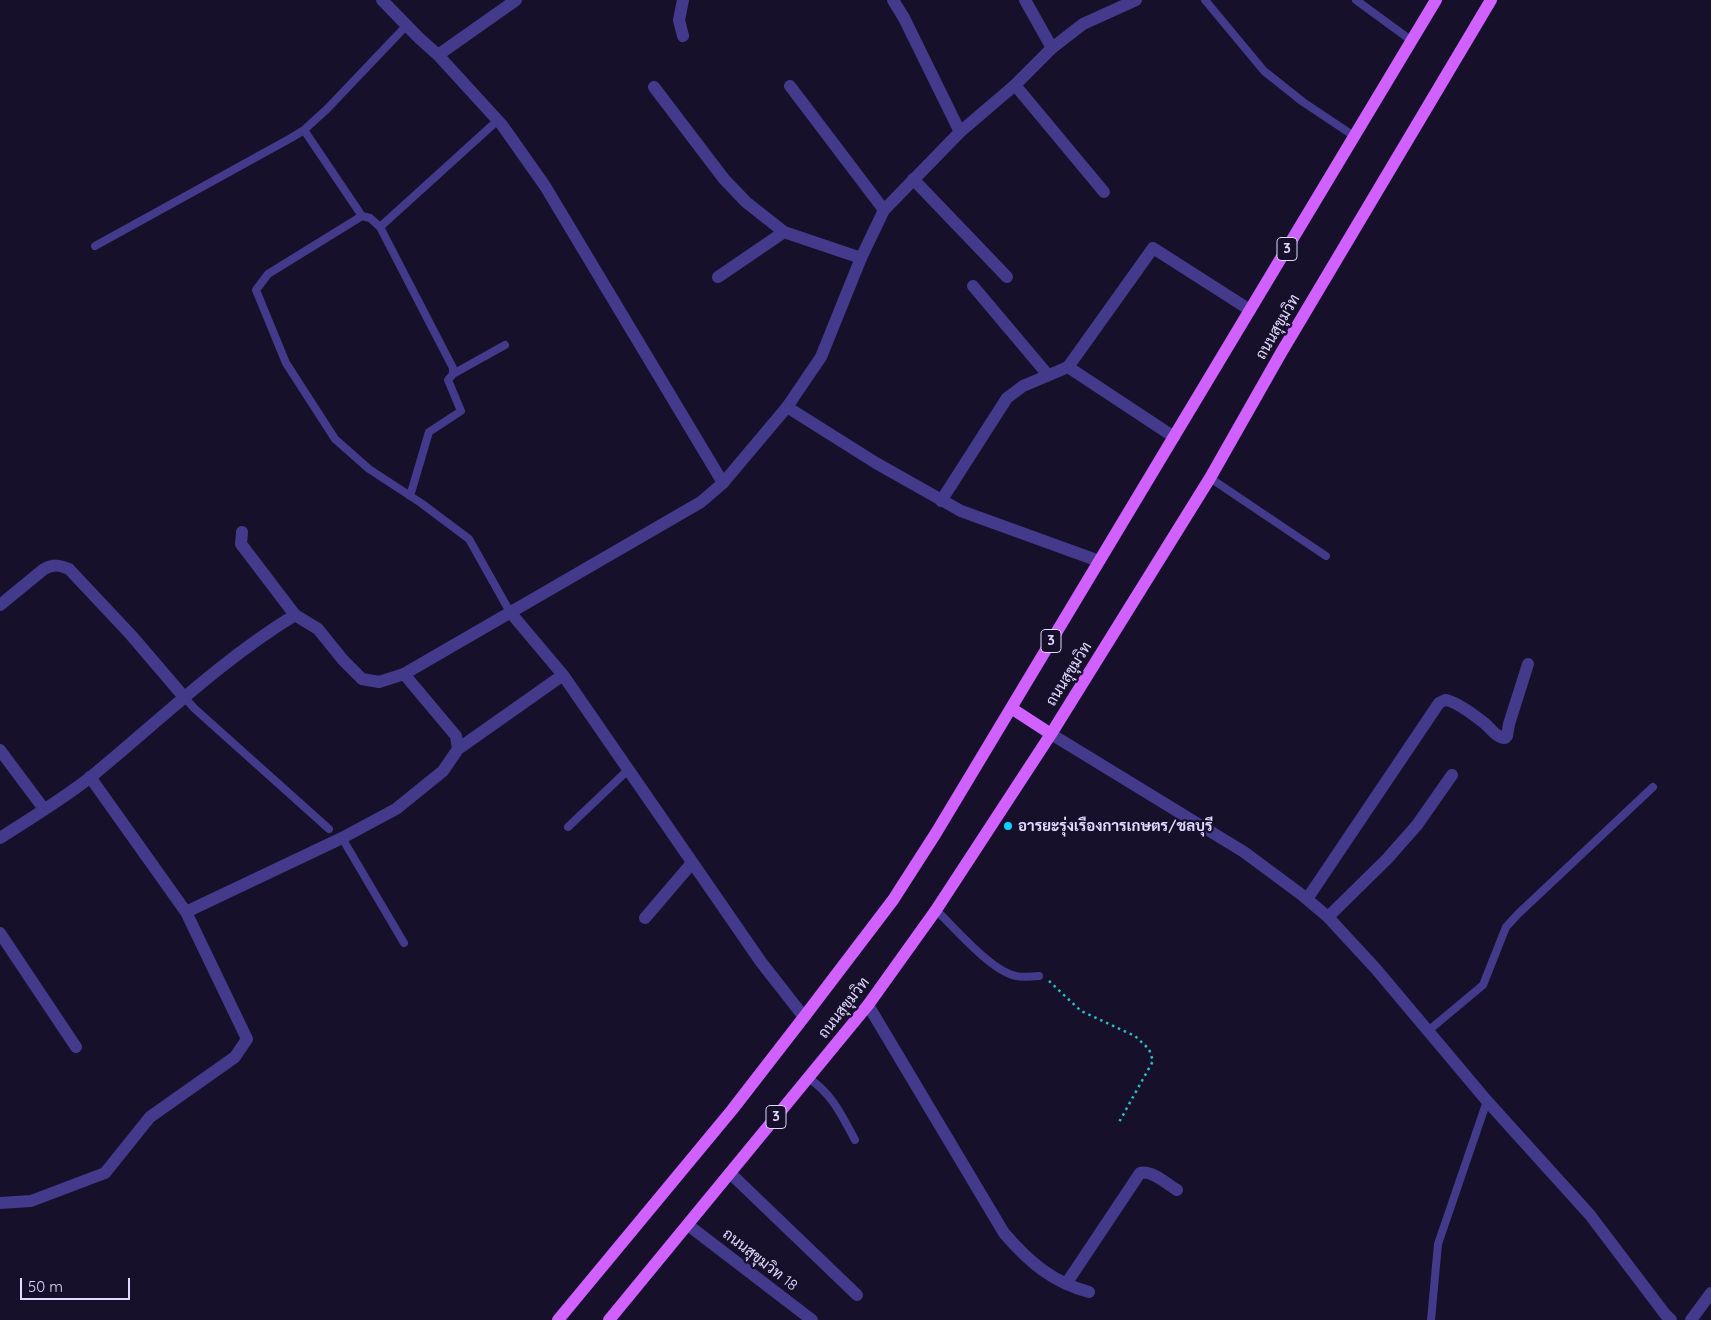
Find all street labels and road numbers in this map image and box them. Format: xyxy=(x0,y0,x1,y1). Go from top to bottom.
road number: 3 xyxy=(1277,238,1297,260)
street label: ถนนสุขุมวิท xyxy=(1252,291,1304,363)
road number: 3 xyxy=(1041,630,1061,652)
street label: ถนนสุขุมวิท xyxy=(1042,639,1096,709)
street label: ถนนสุขุมวิท xyxy=(815,974,873,1042)
road number: 3 xyxy=(766,1106,786,1128)
street label: ถนนสุขุมวิท 18 xyxy=(719,1225,801,1295)

